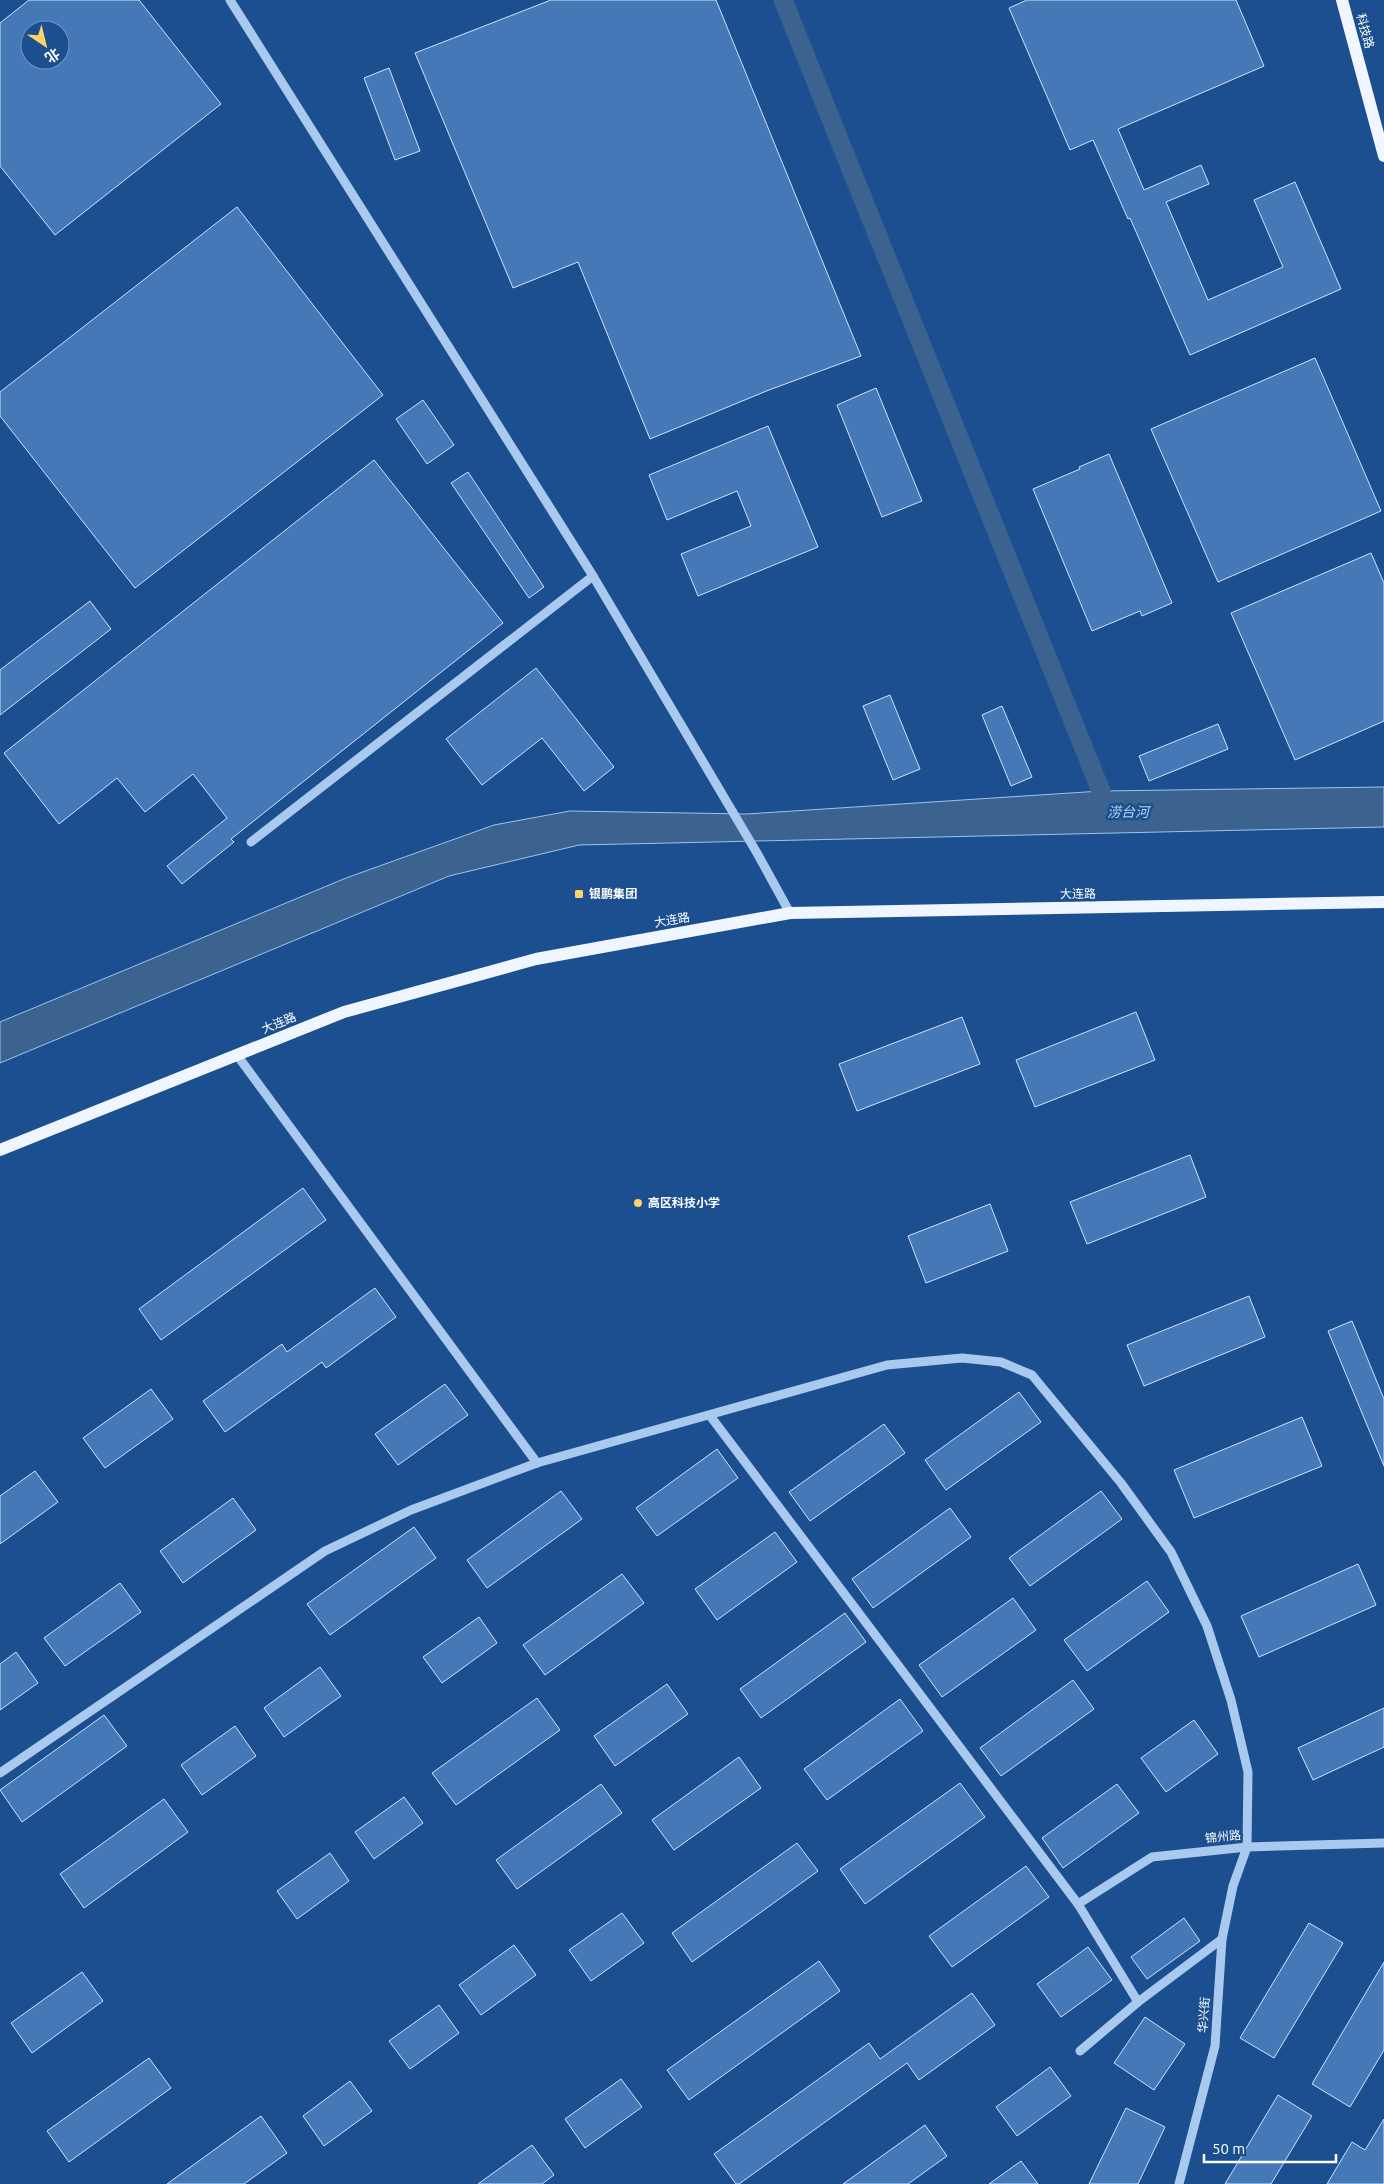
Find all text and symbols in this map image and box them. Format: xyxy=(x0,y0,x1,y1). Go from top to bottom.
street label: 科技路 xyxy=(1355,12,1376,50)
north arrow xyxy=(20,20,70,70)
text: 北 xyxy=(42,45,63,66)
water label: 涝台河 xyxy=(1107,804,1152,820)
place label: 银鹏集团 xyxy=(589,887,637,900)
street label: 大连路 xyxy=(1060,887,1096,900)
marker: 银鹏集团 xyxy=(573,888,585,900)
street label: 大连路 xyxy=(653,910,691,929)
street label: 大连路 xyxy=(260,1010,298,1035)
place label: 高区科技小学 xyxy=(648,1196,720,1209)
marker: 高区科技小学 xyxy=(632,1197,644,1209)
street label: 锦州路 xyxy=(1204,1828,1242,1845)
street label: 华兴街 xyxy=(1196,1997,1211,2033)
scale bar xyxy=(1204,2132,1336,2164)
text: 50 m xyxy=(1212,2140,1245,2157)

